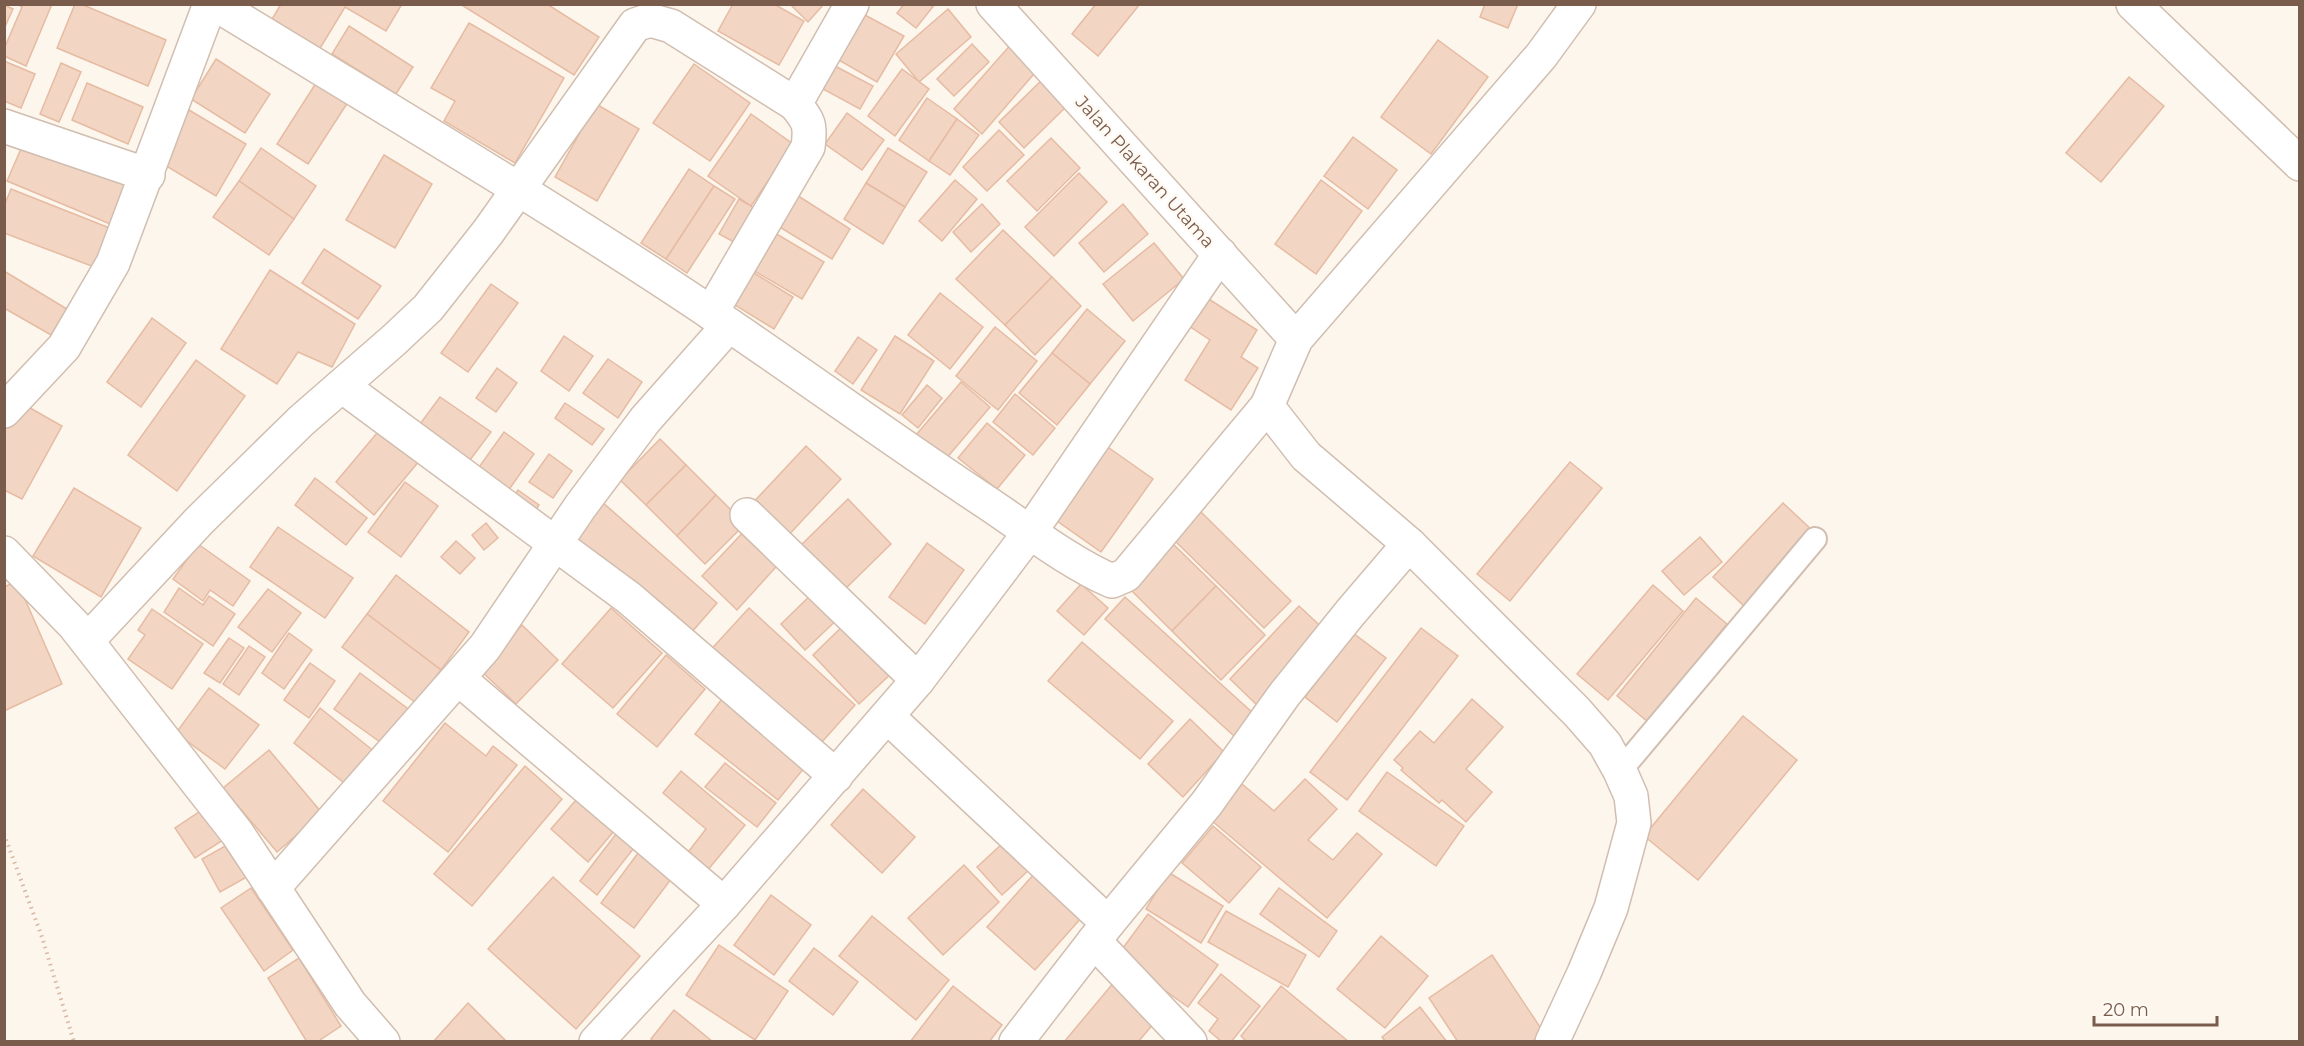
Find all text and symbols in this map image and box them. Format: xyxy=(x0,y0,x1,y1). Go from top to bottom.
street label: Jalan Plakaran Utama xyxy=(1070,91,1219,253)
scale bar xyxy=(2094,989,2217,1027)
text: 20 m xyxy=(2103,999,2149,1021)

